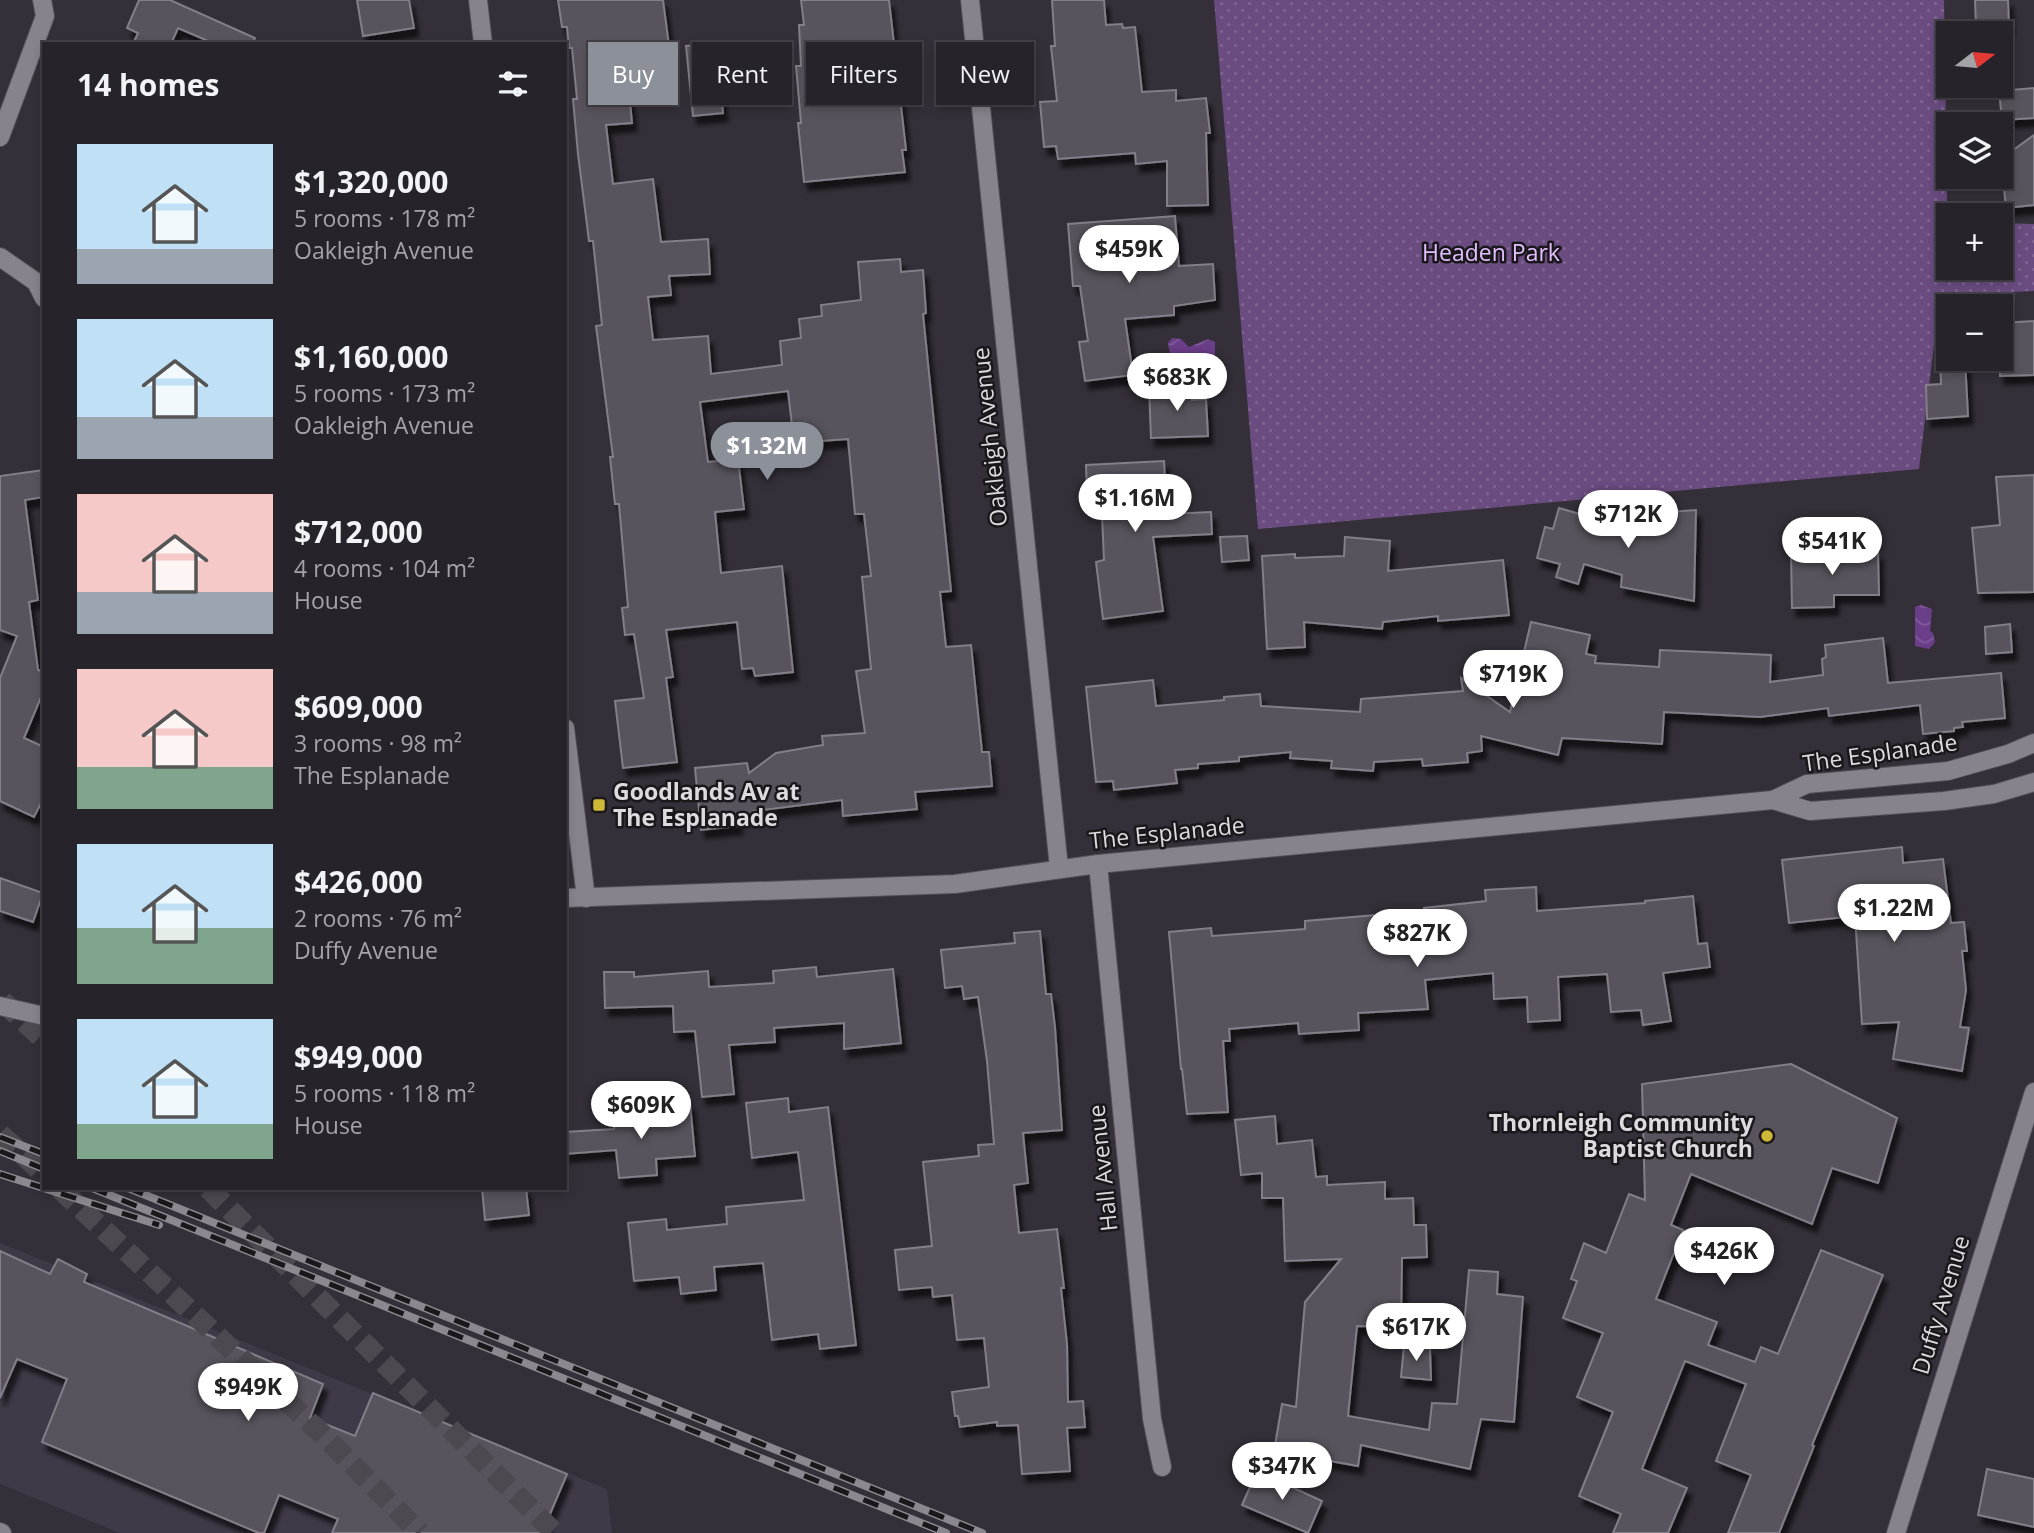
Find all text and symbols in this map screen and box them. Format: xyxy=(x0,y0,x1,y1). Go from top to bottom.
north arrow xyxy=(1936,21,2012,98)
map controls xyxy=(1936,21,2013,371)
chip: Buy xyxy=(588,42,678,105)
chip: Rent xyxy=(692,42,792,105)
chip: Filters xyxy=(806,42,922,105)
chip: New xyxy=(936,42,1034,105)
text: 14 homes xyxy=(77,64,220,105)
icon: filters xyxy=(494,65,532,103)
button: layers xyxy=(1936,112,2013,189)
text: $1,320,000 xyxy=(294,161,448,202)
icon: home xyxy=(133,172,217,256)
text: 5 rooms · 178 m² xyxy=(294,202,475,234)
button: + xyxy=(1936,203,2013,280)
pin: $459K xyxy=(1080,226,1178,285)
text: $459K xyxy=(1095,232,1163,264)
text: Oakleigh Avenue xyxy=(294,234,474,266)
park label: Headen Park xyxy=(1422,236,1560,268)
button: − xyxy=(1936,294,2013,371)
text: $1,160,000 xyxy=(294,336,448,377)
street label: Oakleigh Avenue xyxy=(964,346,1014,528)
icon: home xyxy=(133,347,217,431)
pin: $683K xyxy=(1128,354,1226,413)
text: $683K xyxy=(1143,360,1211,392)
text: 5 rooms · 173 m² xyxy=(294,377,475,409)
text: Oakleigh Avenue xyxy=(294,409,474,441)
pin: $1.32M xyxy=(710,422,824,482)
text: $1.32M xyxy=(727,429,807,461)
pin: $1.16M xyxy=(1078,475,1192,534)
text: $1.16M xyxy=(1095,481,1175,513)
pin: $712K xyxy=(1579,490,1677,550)
text: $712K xyxy=(1594,497,1662,529)
text: $712,000 xyxy=(294,511,423,552)
pin: $541K xyxy=(1783,518,1881,577)
icon: home xyxy=(133,522,217,606)
text: $541K xyxy=(1798,524,1866,556)
text: 4 rooms · 104 m² xyxy=(294,552,475,584)
text: House xyxy=(294,584,363,616)
pin: $719K xyxy=(1464,650,1562,710)
text: $719K xyxy=(1479,657,1547,689)
text: $609,000 xyxy=(294,686,423,727)
icon: home xyxy=(133,697,217,781)
street label: The Esplanade xyxy=(1800,725,1959,779)
text: 3 rooms · 98 m² xyxy=(294,727,462,759)
text: The Esplanade xyxy=(294,759,450,791)
place label: Goodlands Av at The Esplanade xyxy=(613,775,799,833)
marker: Goodlands Av at The Esplanade xyxy=(591,797,607,813)
street label: The Esplanade xyxy=(1088,808,1246,856)
text: $426,000 xyxy=(294,861,423,902)
icon: home xyxy=(133,872,217,956)
pin: $1.22M xyxy=(1837,884,1951,944)
text: $1.22M xyxy=(1854,891,1934,923)
text: 2 rooms · 76 m² xyxy=(294,902,462,934)
pin: $827K xyxy=(1368,909,1466,969)
text: $827K xyxy=(1383,916,1451,948)
text: Duffy Avenue xyxy=(294,934,438,966)
text: $949,000 xyxy=(294,1036,423,1077)
icon: home xyxy=(133,1047,217,1131)
text: 5 rooms · 118 m² xyxy=(294,1077,475,1109)
pin: $609K xyxy=(592,1082,690,1141)
text: $609K xyxy=(607,1088,675,1120)
street label: Hall Avenue xyxy=(1079,1103,1125,1233)
place label: Thornleigh Community Baptist Church xyxy=(1489,1106,1754,1164)
text: House xyxy=(294,1109,363,1141)
marker: Thornleigh Community Baptist Church xyxy=(1759,1128,1775,1144)
pin: $426K xyxy=(1675,1228,1773,1287)
street label: Duffy Avenue xyxy=(1904,1231,1976,1378)
text: $426K xyxy=(1690,1234,1758,1266)
pin: $617K xyxy=(1367,1304,1465,1363)
text: $617K xyxy=(1382,1310,1450,1342)
pin: $949K xyxy=(199,1364,297,1423)
text: $949K xyxy=(214,1370,282,1402)
pin: $347K xyxy=(1233,1442,1331,1502)
text: $347K xyxy=(1248,1449,1316,1481)

